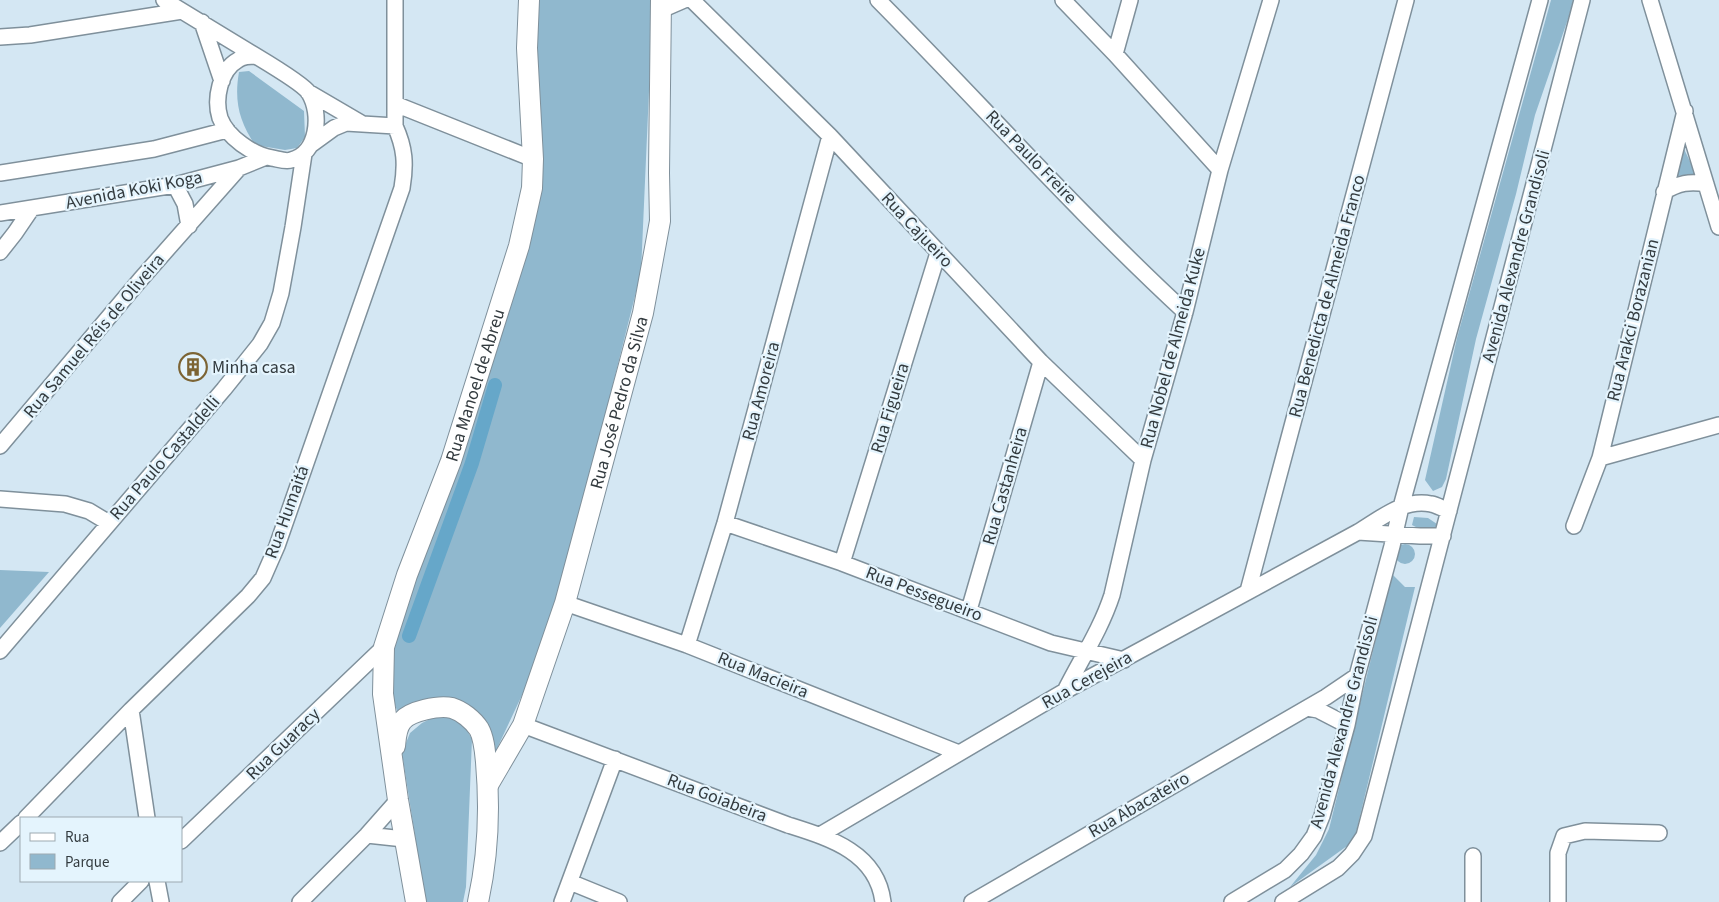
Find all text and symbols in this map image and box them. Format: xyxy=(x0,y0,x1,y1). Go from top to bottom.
street label: Rua Paulo Freire xyxy=(980,104,1082,210)
street label: Avenida Alexandre Grandisoli xyxy=(1476,147,1556,365)
street label: Avenida Koki Koga xyxy=(64,164,204,216)
street label: Rua Benedicta de Almeida Franco xyxy=(1283,172,1371,420)
street label: Rua Cajueiro xyxy=(875,187,959,273)
street label: Rua Arakci Borazanian xyxy=(1601,236,1665,404)
street label: Rua Nobel de Almeida Kuke xyxy=(1134,245,1212,451)
street label: Rua Samuel Réis de Oliveira xyxy=(18,248,170,424)
street label: Rua Manoel de Abreu xyxy=(439,306,511,465)
street label: Rua José Pedro da Silva xyxy=(584,314,654,492)
street label: Rua Amoreira xyxy=(736,339,786,443)
building icon: Minha casa xyxy=(178,352,208,382)
place label: Minha casa xyxy=(212,355,296,380)
street label: Rua Figueira xyxy=(864,360,916,456)
street label: Rua Paulo Castaldelli xyxy=(104,390,226,526)
street label: Rua Castanheira xyxy=(976,424,1034,548)
street label: Rua Humaitá xyxy=(259,462,315,562)
street label: Rua Pessegueiro xyxy=(862,560,986,628)
street label: Avenida Alexandre Grandisoli xyxy=(1304,613,1384,831)
street label: Rua Macieira xyxy=(714,645,812,705)
street label: Rua Cerejeira xyxy=(1037,645,1137,715)
street label: Rua Guaracy xyxy=(240,702,326,786)
street label: Rua Abacateiro xyxy=(1084,766,1194,844)
street label: Rua Goiabeira xyxy=(663,767,771,829)
legend xyxy=(20,817,182,882)
text: Rua xyxy=(65,827,89,848)
text: Parque xyxy=(65,852,109,873)

